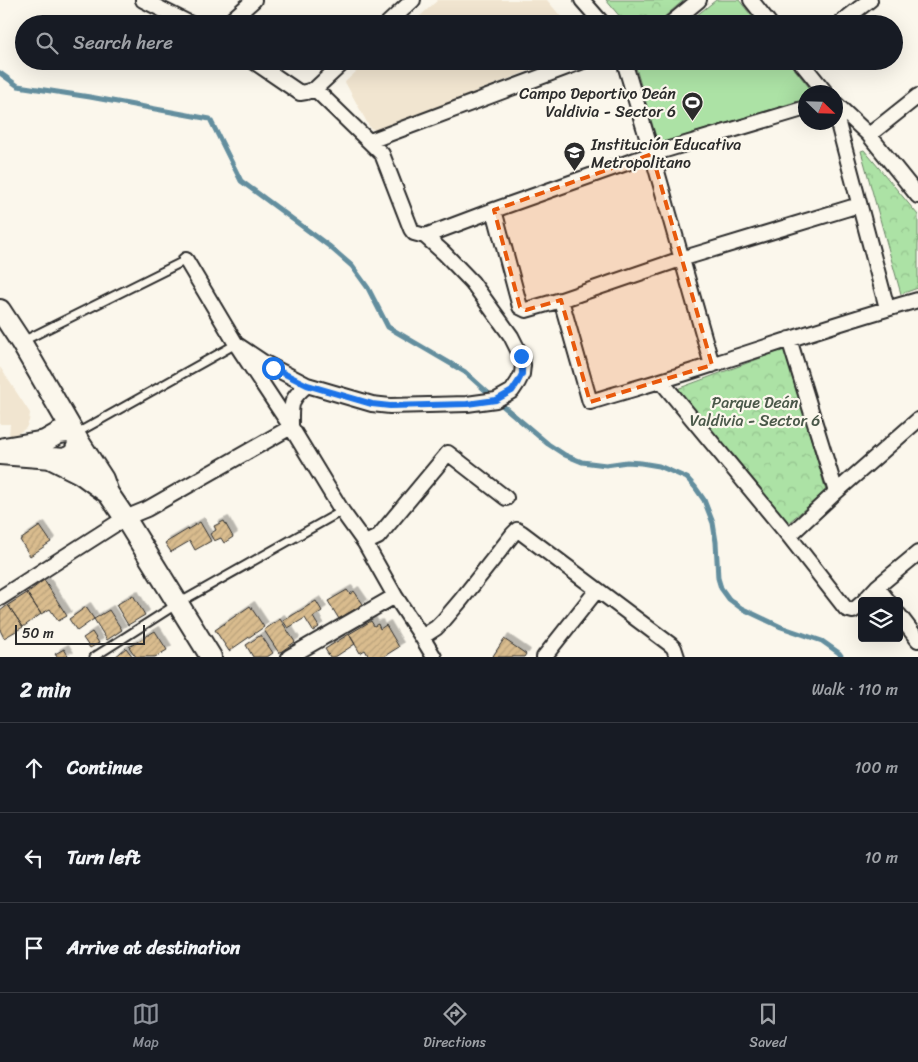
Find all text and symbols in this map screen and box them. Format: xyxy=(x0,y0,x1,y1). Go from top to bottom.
search box xyxy=(15,15,903,70)
text: Search here xyxy=(73,26,173,59)
icon: search xyxy=(33,29,61,57)
place label: Campo Deportivo Deán Valdivia - Sector 6 xyxy=(519,79,676,126)
north arrow xyxy=(798,85,843,130)
sports icon: Campo Deportivo Deán Valdivia - Sector 6 xyxy=(680,90,704,121)
place label: Institución Educativa Metropolitano xyxy=(590,130,741,177)
school or university icon: Institución Educativa Metropolitano xyxy=(563,141,587,172)
route end xyxy=(510,345,533,368)
route start xyxy=(262,357,285,380)
park label: Parque Deán Valdivia - Sector 6 xyxy=(690,388,820,435)
map controls xyxy=(858,597,903,642)
button: layers xyxy=(858,597,903,642)
text: 50 m xyxy=(22,621,54,646)
scale bar xyxy=(15,622,145,645)
text: 2 min xyxy=(20,671,71,709)
text: Walk · 110 m xyxy=(812,675,898,704)
text: Continue xyxy=(67,751,143,784)
text: 100 m xyxy=(854,753,898,782)
icon: ahead xyxy=(20,754,48,782)
text: Turn left xyxy=(67,841,140,874)
text: 10 m xyxy=(865,843,898,872)
icon: left xyxy=(20,844,48,872)
text: Arrive at destination xyxy=(67,931,240,964)
icon: arrive xyxy=(20,934,48,962)
tab: Map xyxy=(132,1000,160,1055)
tab: Directions xyxy=(423,1000,486,1055)
tab: Saved xyxy=(749,1000,786,1055)

